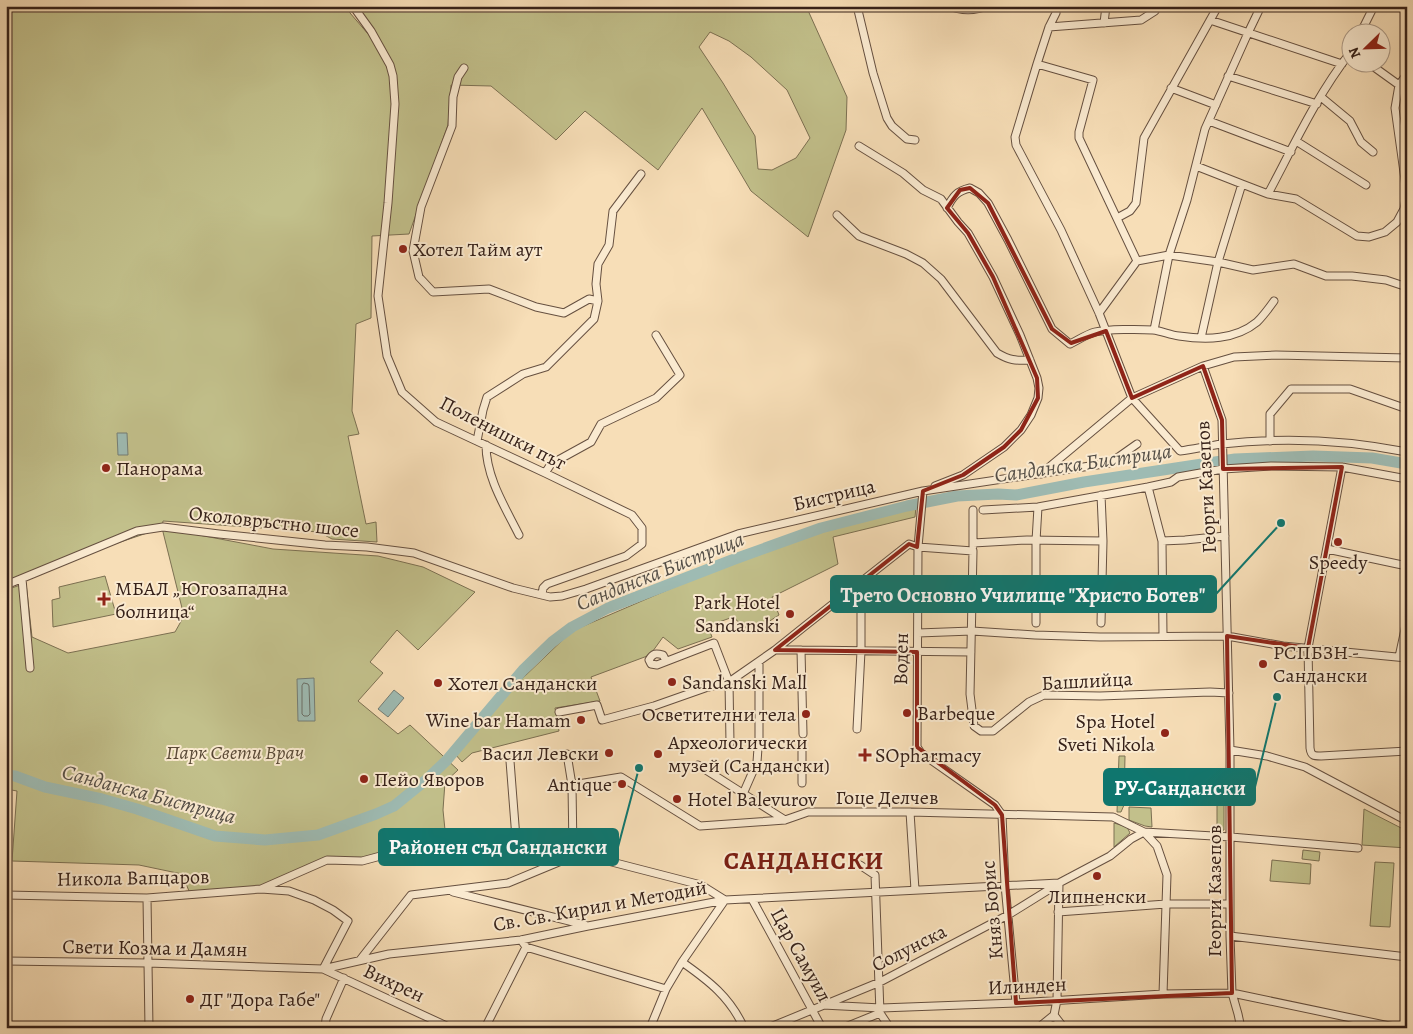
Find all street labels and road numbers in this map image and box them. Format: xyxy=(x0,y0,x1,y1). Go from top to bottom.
street label: Поленишки път xyxy=(435,389,571,477)
street label: Георги Казепов xyxy=(1189,420,1223,554)
street label: Бистрица xyxy=(790,472,879,518)
street label: Околовръстно шосе xyxy=(188,500,360,544)
street label: Воден xyxy=(887,633,915,685)
street label: Башлийца xyxy=(1041,665,1134,697)
street label: Гоце Делчев xyxy=(836,784,938,811)
street label: Георги Казепов xyxy=(1201,825,1228,957)
street label: Княз Борис xyxy=(974,859,1010,961)
street label: Никола Вапцаров xyxy=(56,863,210,893)
street label: Св. Св. Кирил и Методий xyxy=(491,874,709,938)
street label: Цар Самуил xyxy=(764,903,838,1007)
street label: Солунска xyxy=(867,917,952,978)
street label: Свети Козма и Дамян xyxy=(62,933,248,963)
street label: Вихрен xyxy=(359,957,429,1009)
street label: Илинден xyxy=(987,970,1067,1002)

